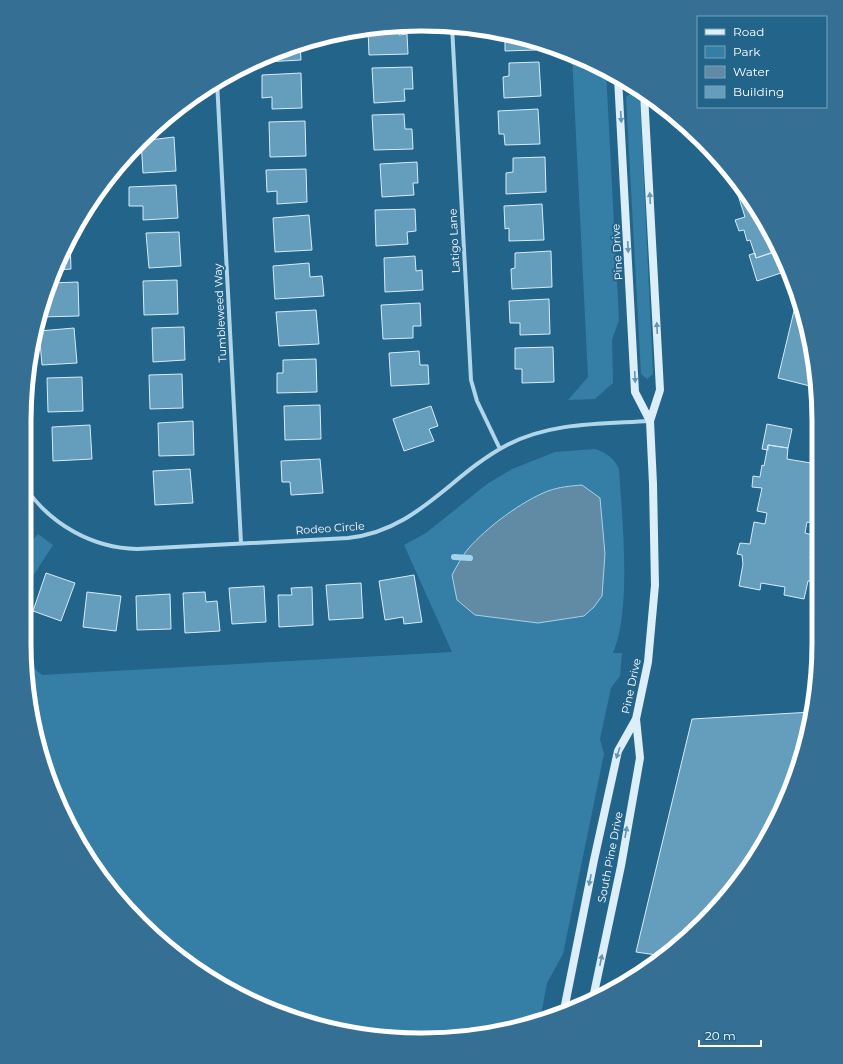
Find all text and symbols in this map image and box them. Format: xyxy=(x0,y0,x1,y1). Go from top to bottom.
legend xyxy=(697,16,827,108)
text: Road xyxy=(733,24,764,39)
text: Park xyxy=(733,44,761,59)
text: Water xyxy=(733,64,770,79)
text: Building xyxy=(733,84,784,99)
one-way arrow xyxy=(617,111,624,123)
one-way arrow xyxy=(647,192,654,204)
street label: Latigo Lane xyxy=(445,208,463,274)
street label: Pine Drive xyxy=(609,223,625,281)
one-way arrow xyxy=(624,241,631,253)
street label: Tumbleweed Way xyxy=(210,263,230,363)
one-way arrow xyxy=(654,322,661,334)
one-way arrow xyxy=(631,371,638,383)
street label: Rodeo Circle xyxy=(295,519,365,537)
street label: Pine Drive xyxy=(618,657,644,715)
one-way arrow xyxy=(615,748,621,760)
street label: South Pine Drive xyxy=(594,810,626,904)
one-way arrow xyxy=(624,826,630,838)
one-way arrow xyxy=(587,874,593,886)
one-way arrow xyxy=(598,954,604,966)
scale bar xyxy=(699,1022,761,1048)
text: 20 m xyxy=(705,1028,736,1043)

